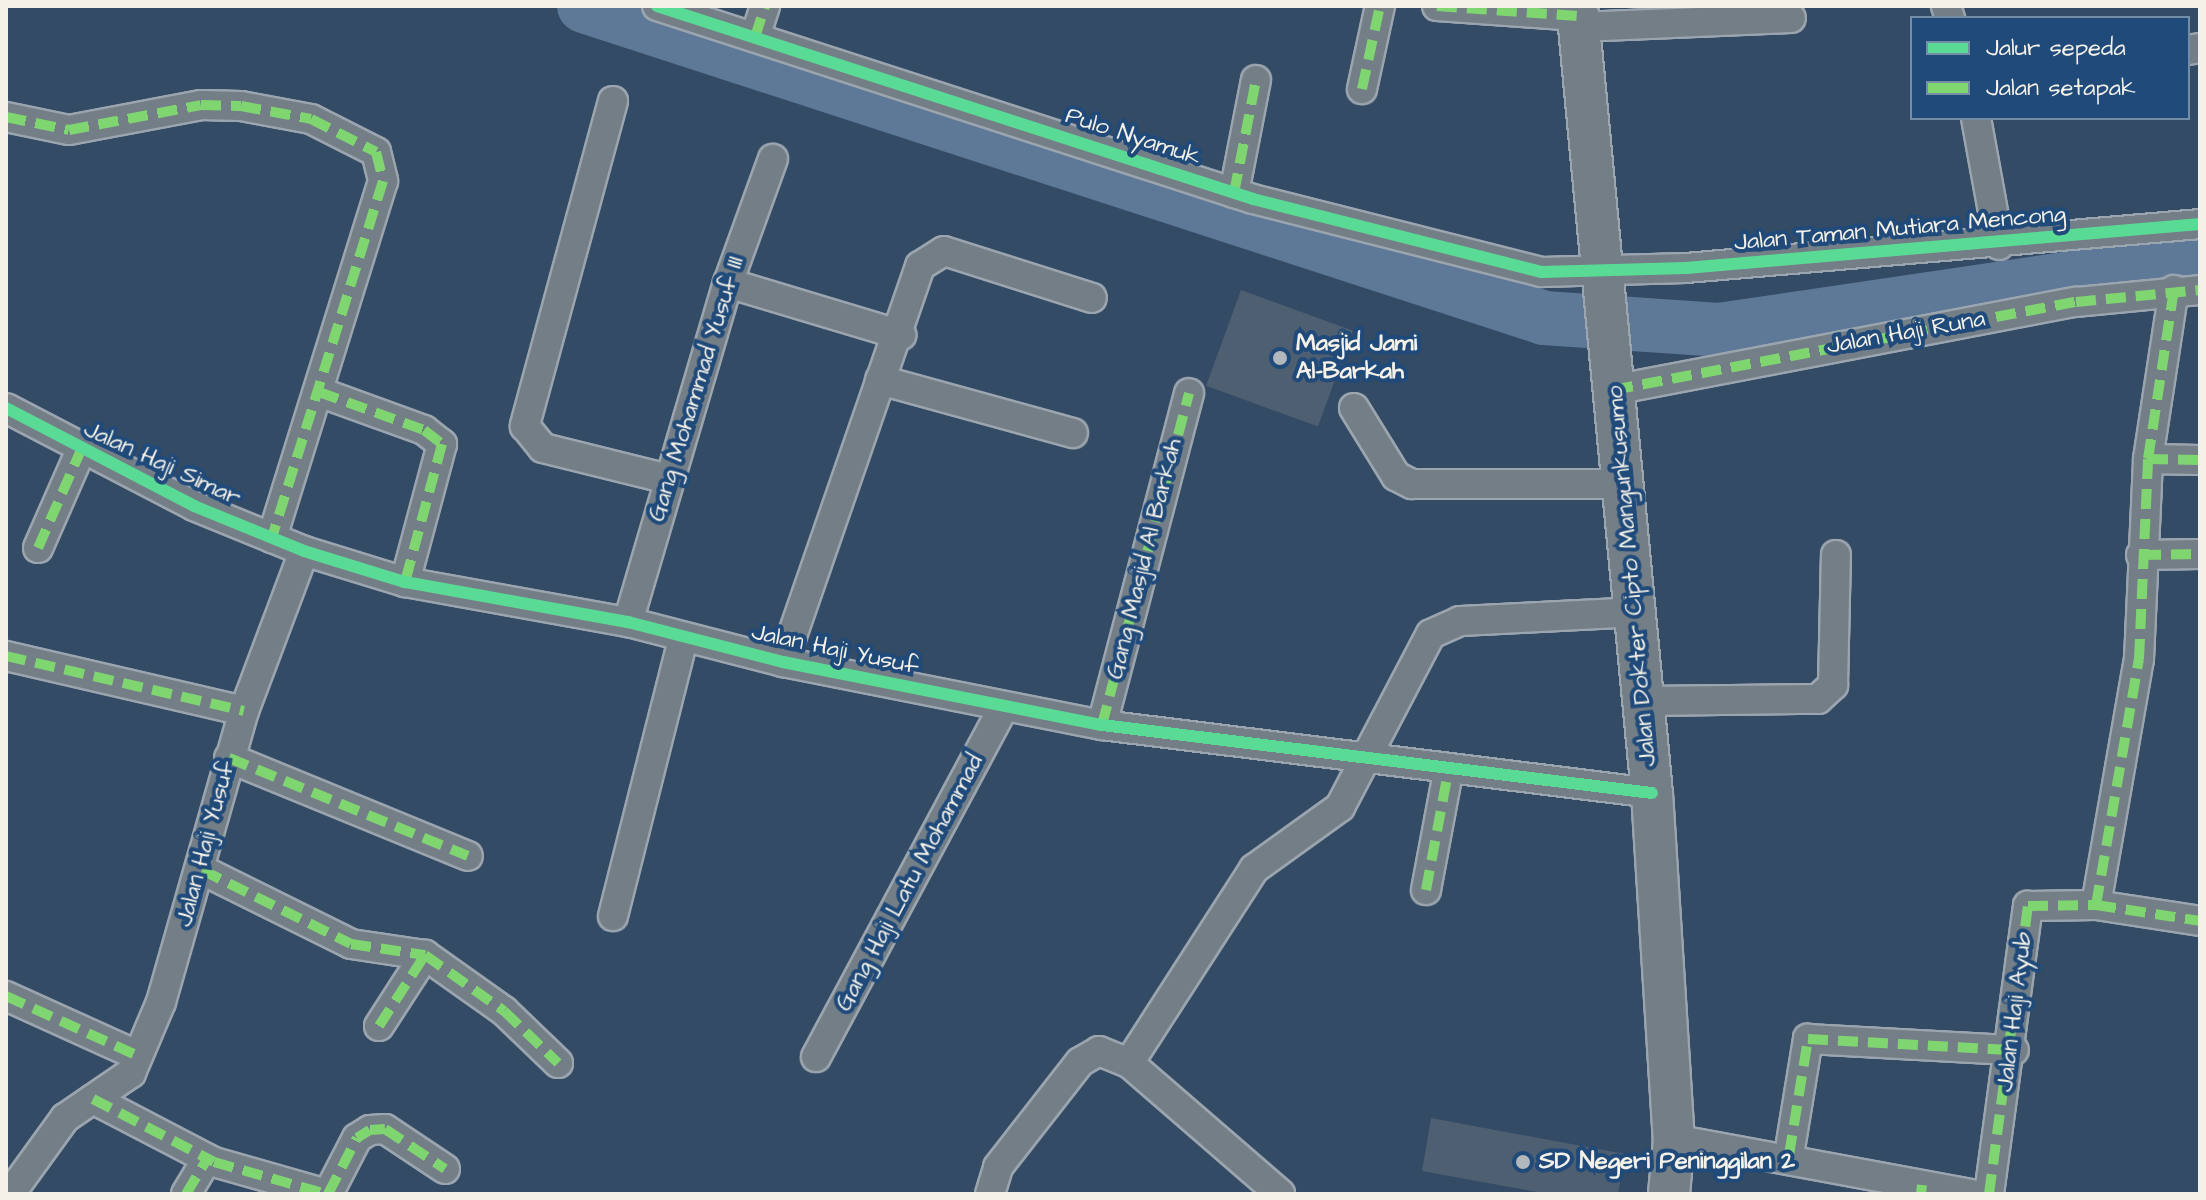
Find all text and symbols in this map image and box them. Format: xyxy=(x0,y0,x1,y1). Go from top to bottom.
legend xyxy=(1910,16,2190,120)
text: Jalur sepeda xyxy=(1986,31,2126,65)
text: Jalan setapak xyxy=(1986,71,2136,105)
street label: Pulo Nyamuk xyxy=(1062,102,1204,172)
street label: Jalan Taman Mutiara Mencong xyxy=(1733,200,2067,258)
street label: Gang Mohammad Yusuf III xyxy=(643,253,751,525)
street label: Jalan Haji Runa xyxy=(1825,305,1987,361)
place label: Masjid Jami Al-Barkah xyxy=(1296,330,1417,386)
marker: Masjid Jami Al-Barkah xyxy=(1271,349,1289,367)
street label: Jalan Dokter Cipto Mangunkusumo xyxy=(1601,384,1663,768)
street label: Jalan Haji Simar xyxy=(79,415,245,513)
street label: Gang Masjid Al Barkah xyxy=(1101,436,1189,682)
street label: Jalan Haji Yusuf xyxy=(749,618,921,682)
street label: Gang Haji Latu Mohammad xyxy=(830,750,990,1016)
street label: Jalan Haji Yusuf xyxy=(170,758,242,930)
street label: Jalan Haji Ayub xyxy=(1991,930,2039,1094)
place label: SD Negeri Peninggilan 2 xyxy=(1539,1148,1795,1176)
marker: SD Negeri Peninggilan 2 xyxy=(1514,1153,1532,1171)

